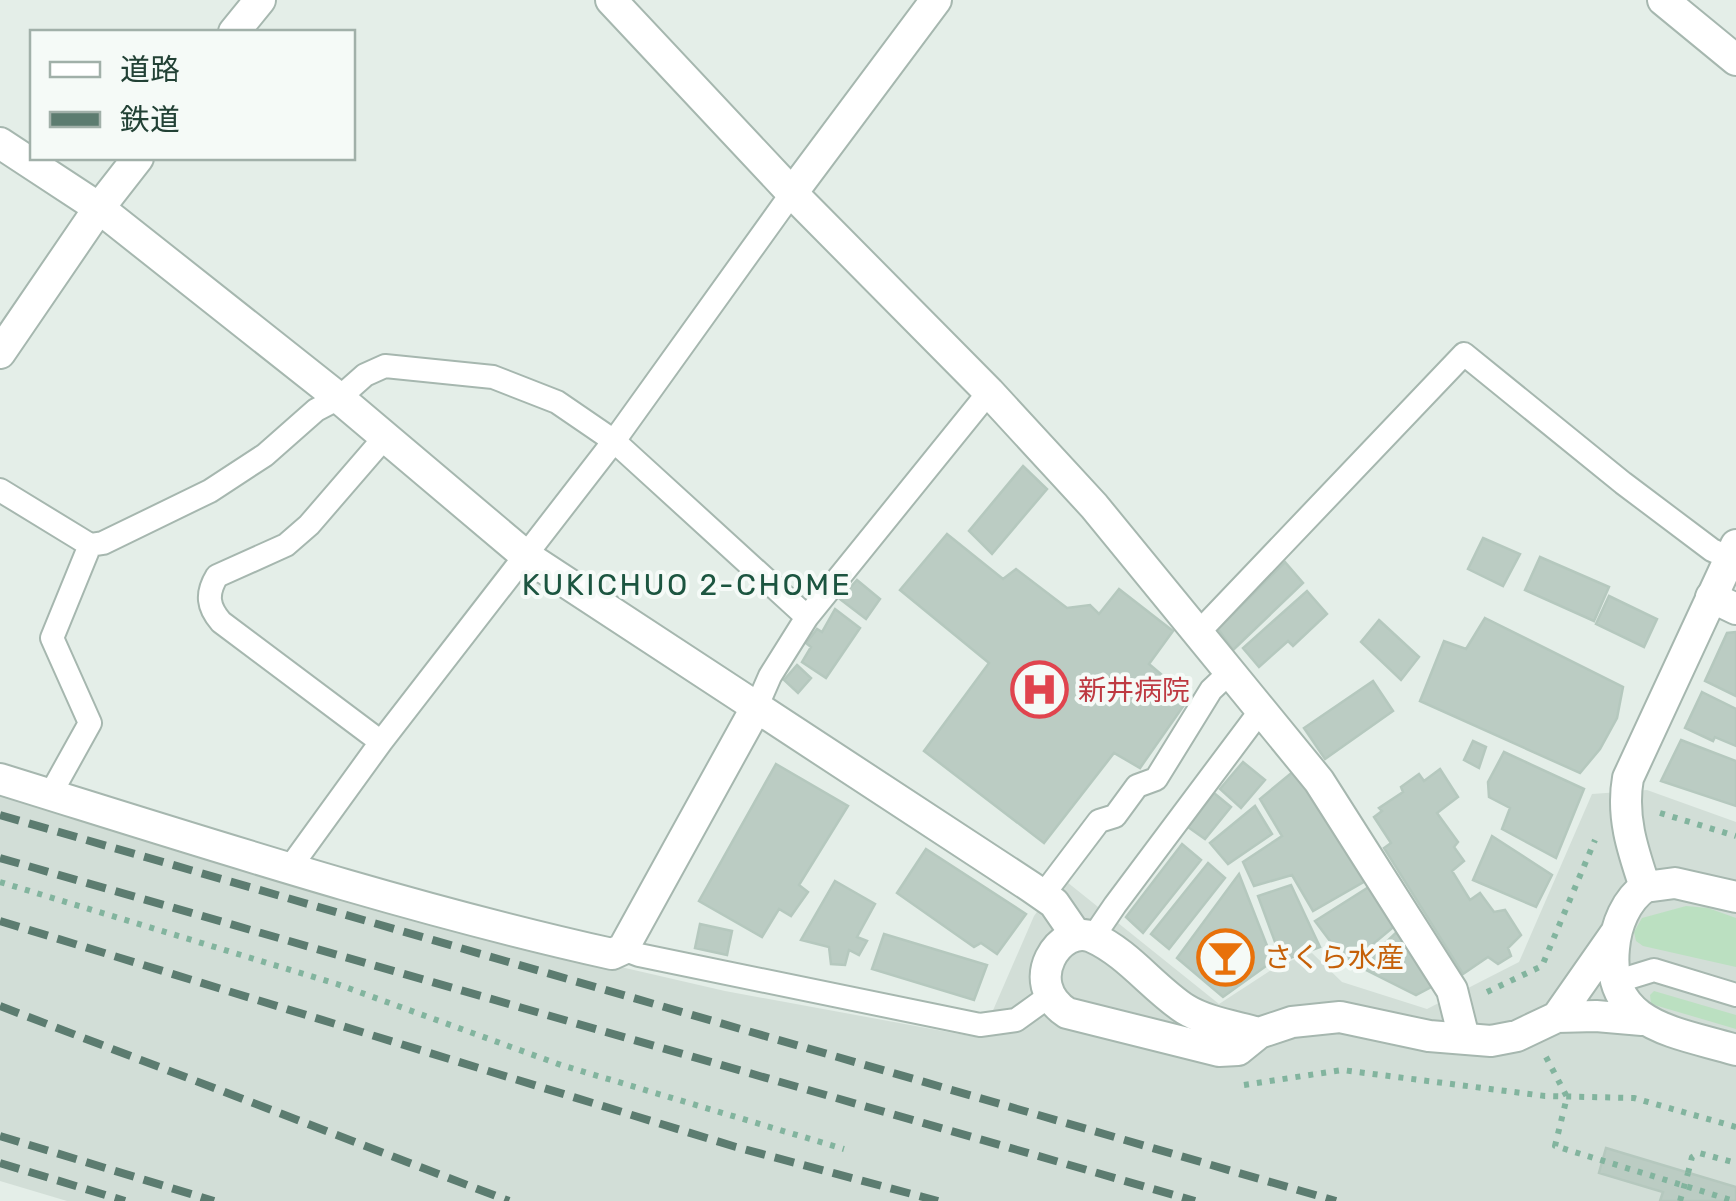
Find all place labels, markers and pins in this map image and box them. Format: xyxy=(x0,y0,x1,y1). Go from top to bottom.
hospital icon: 新井病院 xyxy=(1009,660,1069,720)
place label: 新井病院 xyxy=(1078,674,1190,707)
bar icon: さくら水産 xyxy=(1195,927,1255,987)
place label: さくら水産 xyxy=(1264,941,1404,974)

